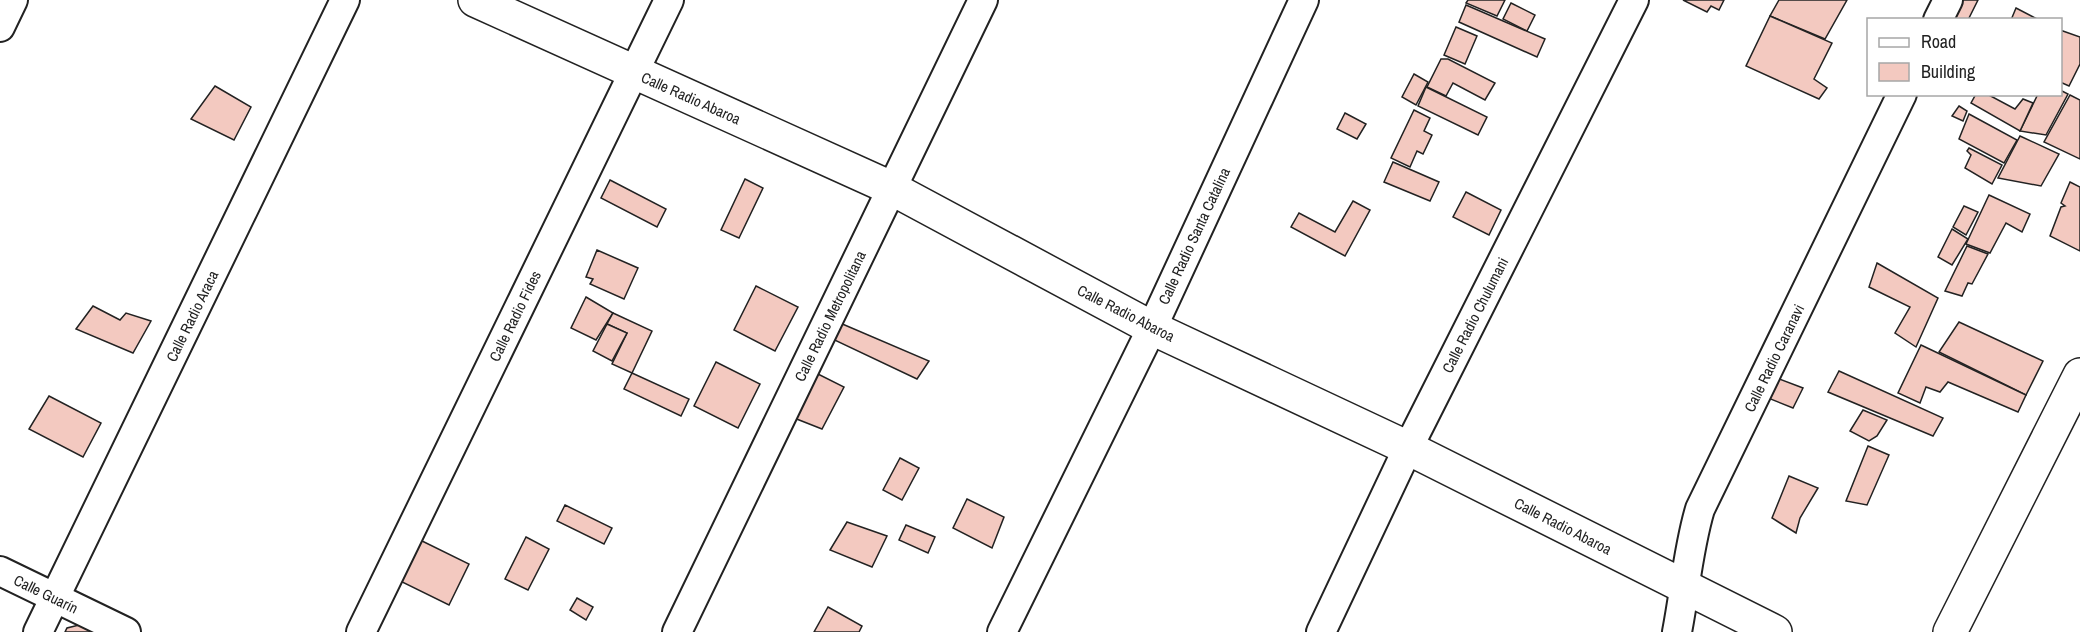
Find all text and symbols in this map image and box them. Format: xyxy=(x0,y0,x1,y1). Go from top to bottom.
legend xyxy=(1867,18,2062,96)
text: Road xyxy=(1921,29,1956,54)
text: Building xyxy=(1921,59,1976,84)
street label: Calle Radio Abaroa xyxy=(638,67,744,129)
street label: Calle Radio Santa Catalina xyxy=(1153,164,1235,308)
street label: Calle Radio Metropolitana xyxy=(789,247,871,385)
street label: Calle Radio Chulumani xyxy=(1437,254,1513,376)
street label: Calle Radio Araca xyxy=(161,267,223,365)
street label: Calle Radio Fides xyxy=(484,267,546,365)
street label: Calle Radio Abaroa xyxy=(1074,279,1178,347)
street label: Calle Radio Caranavi xyxy=(1739,301,1809,415)
street label: Calle Radio Abaroa xyxy=(1511,492,1615,560)
street label: Calle Guarín xyxy=(10,569,82,619)

